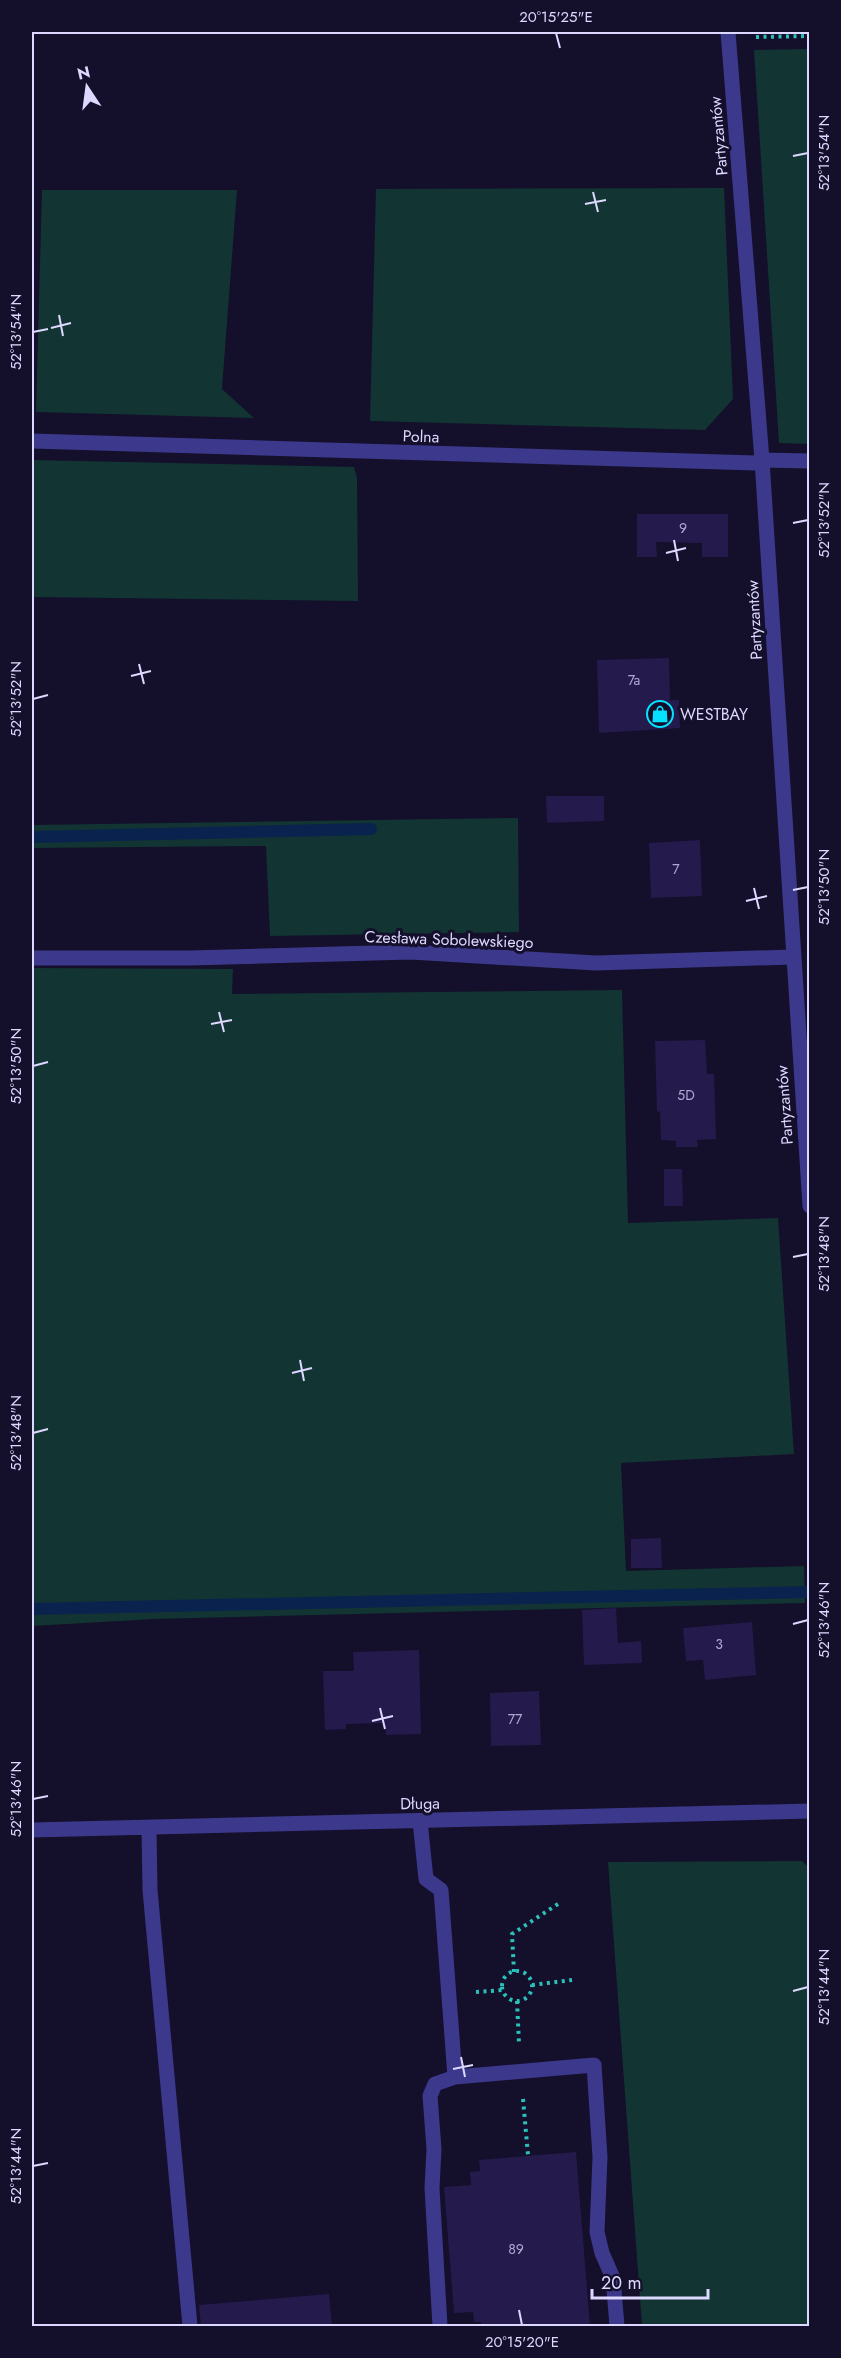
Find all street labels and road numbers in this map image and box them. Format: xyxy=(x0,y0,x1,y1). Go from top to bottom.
street label: Partyzantów xyxy=(704,95,733,177)
street label: Polna xyxy=(402,424,440,449)
street label: Partyzantów xyxy=(741,580,768,660)
street label: Czesława Sobolewskiego xyxy=(364,925,534,954)
street label: Partyzantów xyxy=(770,1064,799,1145)
street label: Długa xyxy=(400,1792,440,1815)

